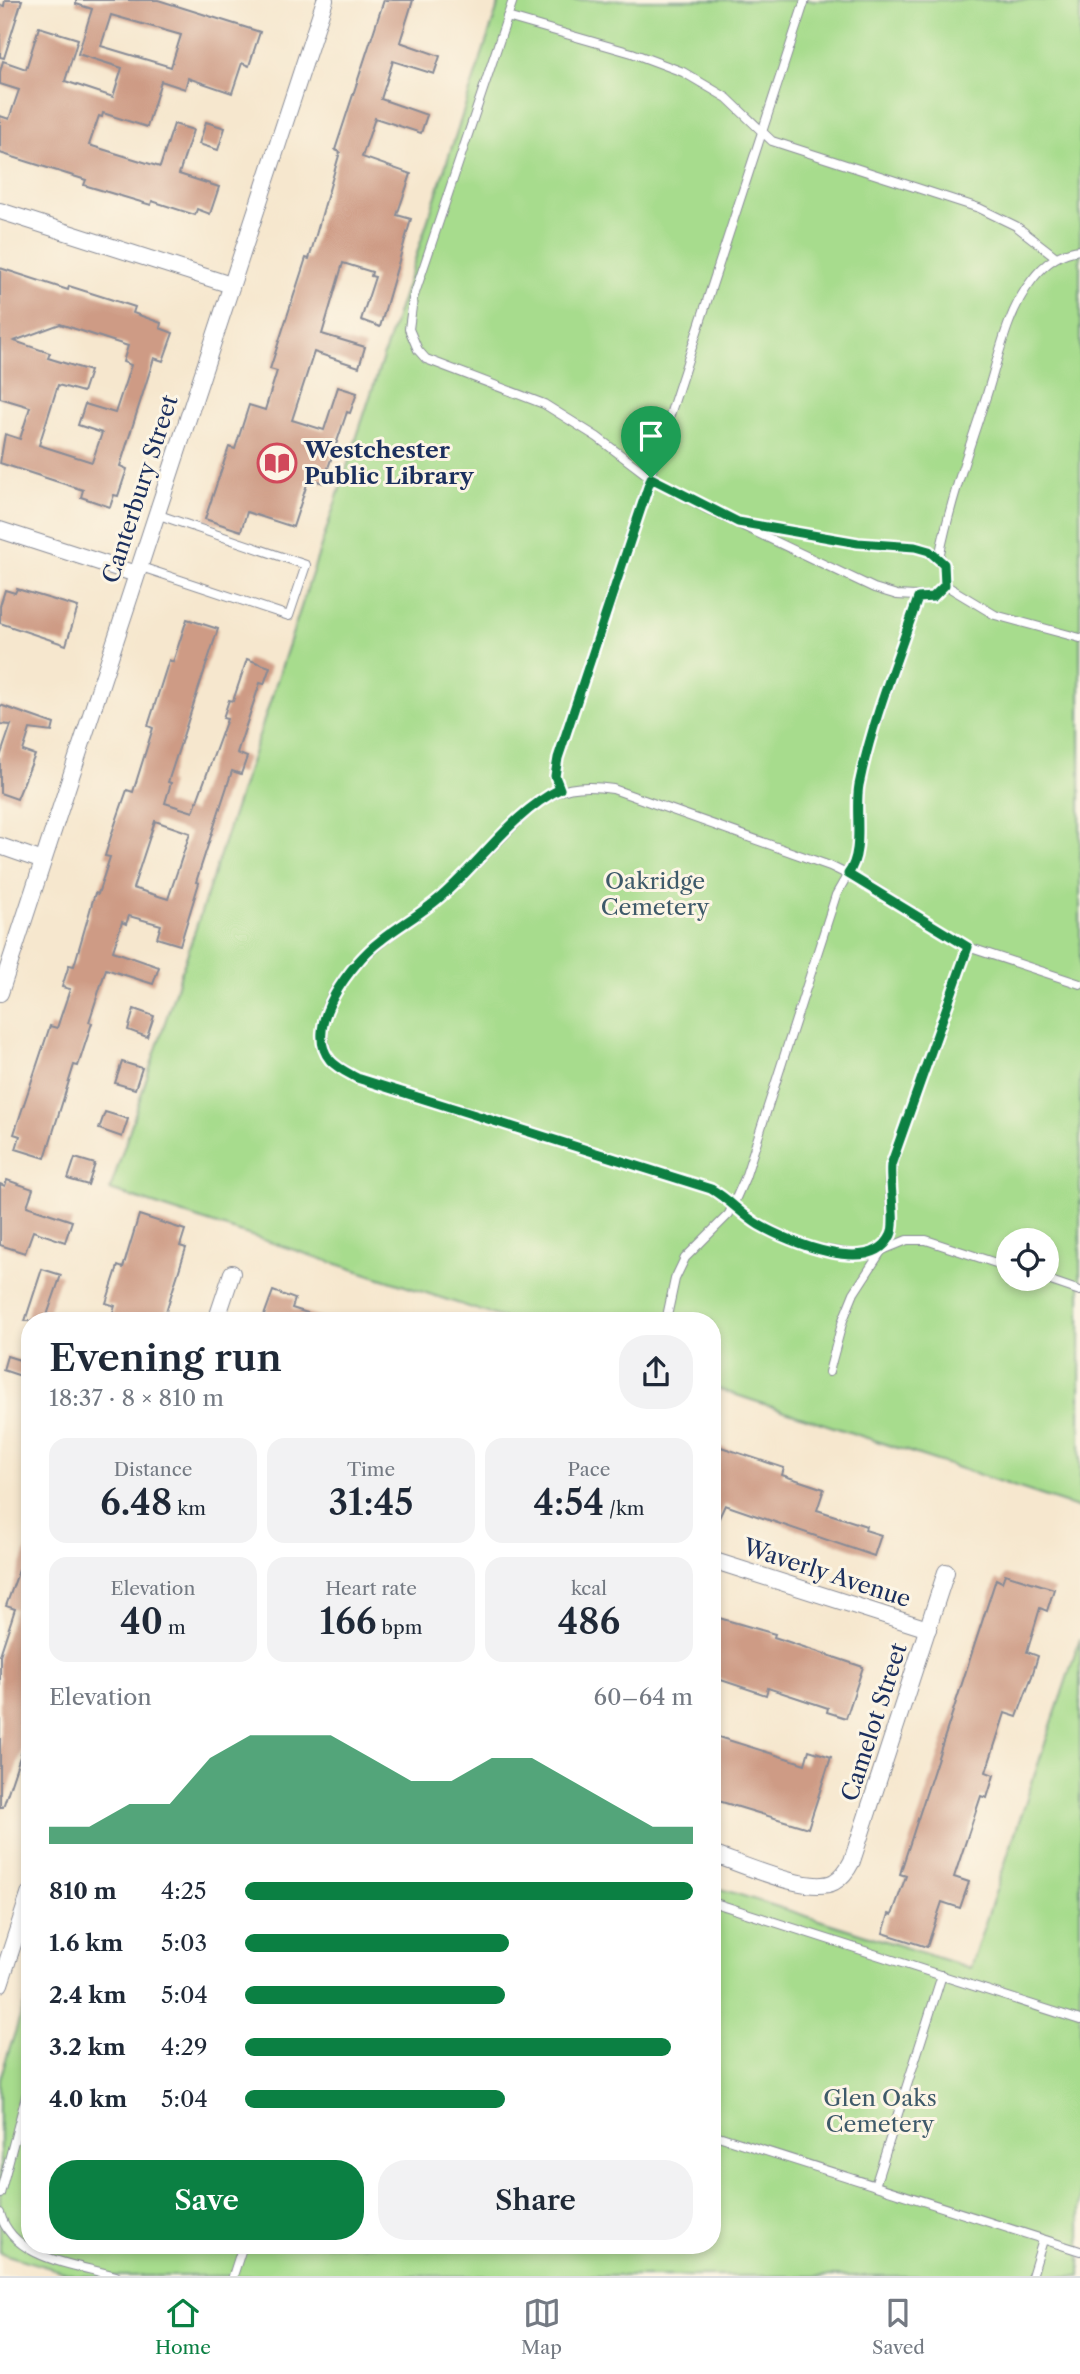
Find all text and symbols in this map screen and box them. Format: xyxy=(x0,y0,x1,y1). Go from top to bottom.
street label: Canterbury Street xyxy=(96,391,184,587)
pin xyxy=(621,406,681,478)
icon: arrive xyxy=(632,417,670,455)
place label: Westchester Public Library xyxy=(303,436,474,490)
library icon: Westchester Public Library xyxy=(256,442,298,484)
park label: Oakridge Cemetery xyxy=(601,867,709,921)
map controls xyxy=(996,1228,1059,1291)
button: locate xyxy=(996,1228,1059,1291)
text: Evening run xyxy=(49,1334,282,1381)
button: share xyxy=(619,1335,693,1409)
text: 18:37 · 8 × 810 m xyxy=(49,1384,224,1412)
text: Distance xyxy=(114,1458,192,1481)
text: Time xyxy=(347,1458,395,1481)
text: Pace xyxy=(568,1458,610,1481)
text: 6.48 xyxy=(100,1481,172,1524)
text: 31:45 xyxy=(329,1481,413,1524)
text: 4:54 xyxy=(533,1481,604,1524)
text: km xyxy=(172,1497,206,1520)
text: /km xyxy=(604,1497,645,1520)
street label: Waverly Avenue xyxy=(739,1532,914,1613)
text: Elevation xyxy=(111,1577,195,1600)
text: Heart rate xyxy=(325,1577,417,1600)
text: kcal xyxy=(571,1577,607,1600)
text: 40 xyxy=(120,1600,163,1643)
text: 166 xyxy=(320,1600,377,1643)
text: 486 xyxy=(558,1600,620,1643)
text: m xyxy=(163,1616,186,1639)
text: bpm xyxy=(377,1616,422,1639)
street label: Camelot Street xyxy=(835,1639,913,1805)
text: Elevation xyxy=(49,1683,152,1711)
text: 60–64 m xyxy=(594,1683,693,1711)
text: 810 m xyxy=(49,1877,117,1905)
text: 4:25 xyxy=(161,1877,206,1905)
text: 1.6 km xyxy=(49,1929,123,1957)
text: 5:03 xyxy=(161,1929,207,1957)
text: 2.4 km xyxy=(49,1981,126,2009)
text: 5:04 xyxy=(161,1981,208,2009)
text: 3.2 km xyxy=(49,2033,126,2061)
text: 4:29 xyxy=(161,2033,207,2061)
park label: Glen Oaks Cemetery xyxy=(823,2084,937,2138)
text: 4.0 km xyxy=(49,2085,127,2113)
text: 5:04 xyxy=(161,2085,208,2113)
button: Save xyxy=(49,2160,364,2240)
button: Share xyxy=(378,2160,693,2240)
tab: Home xyxy=(155,2294,211,2359)
tab: Map xyxy=(521,2294,562,2359)
tab: Saved xyxy=(872,2294,925,2359)

